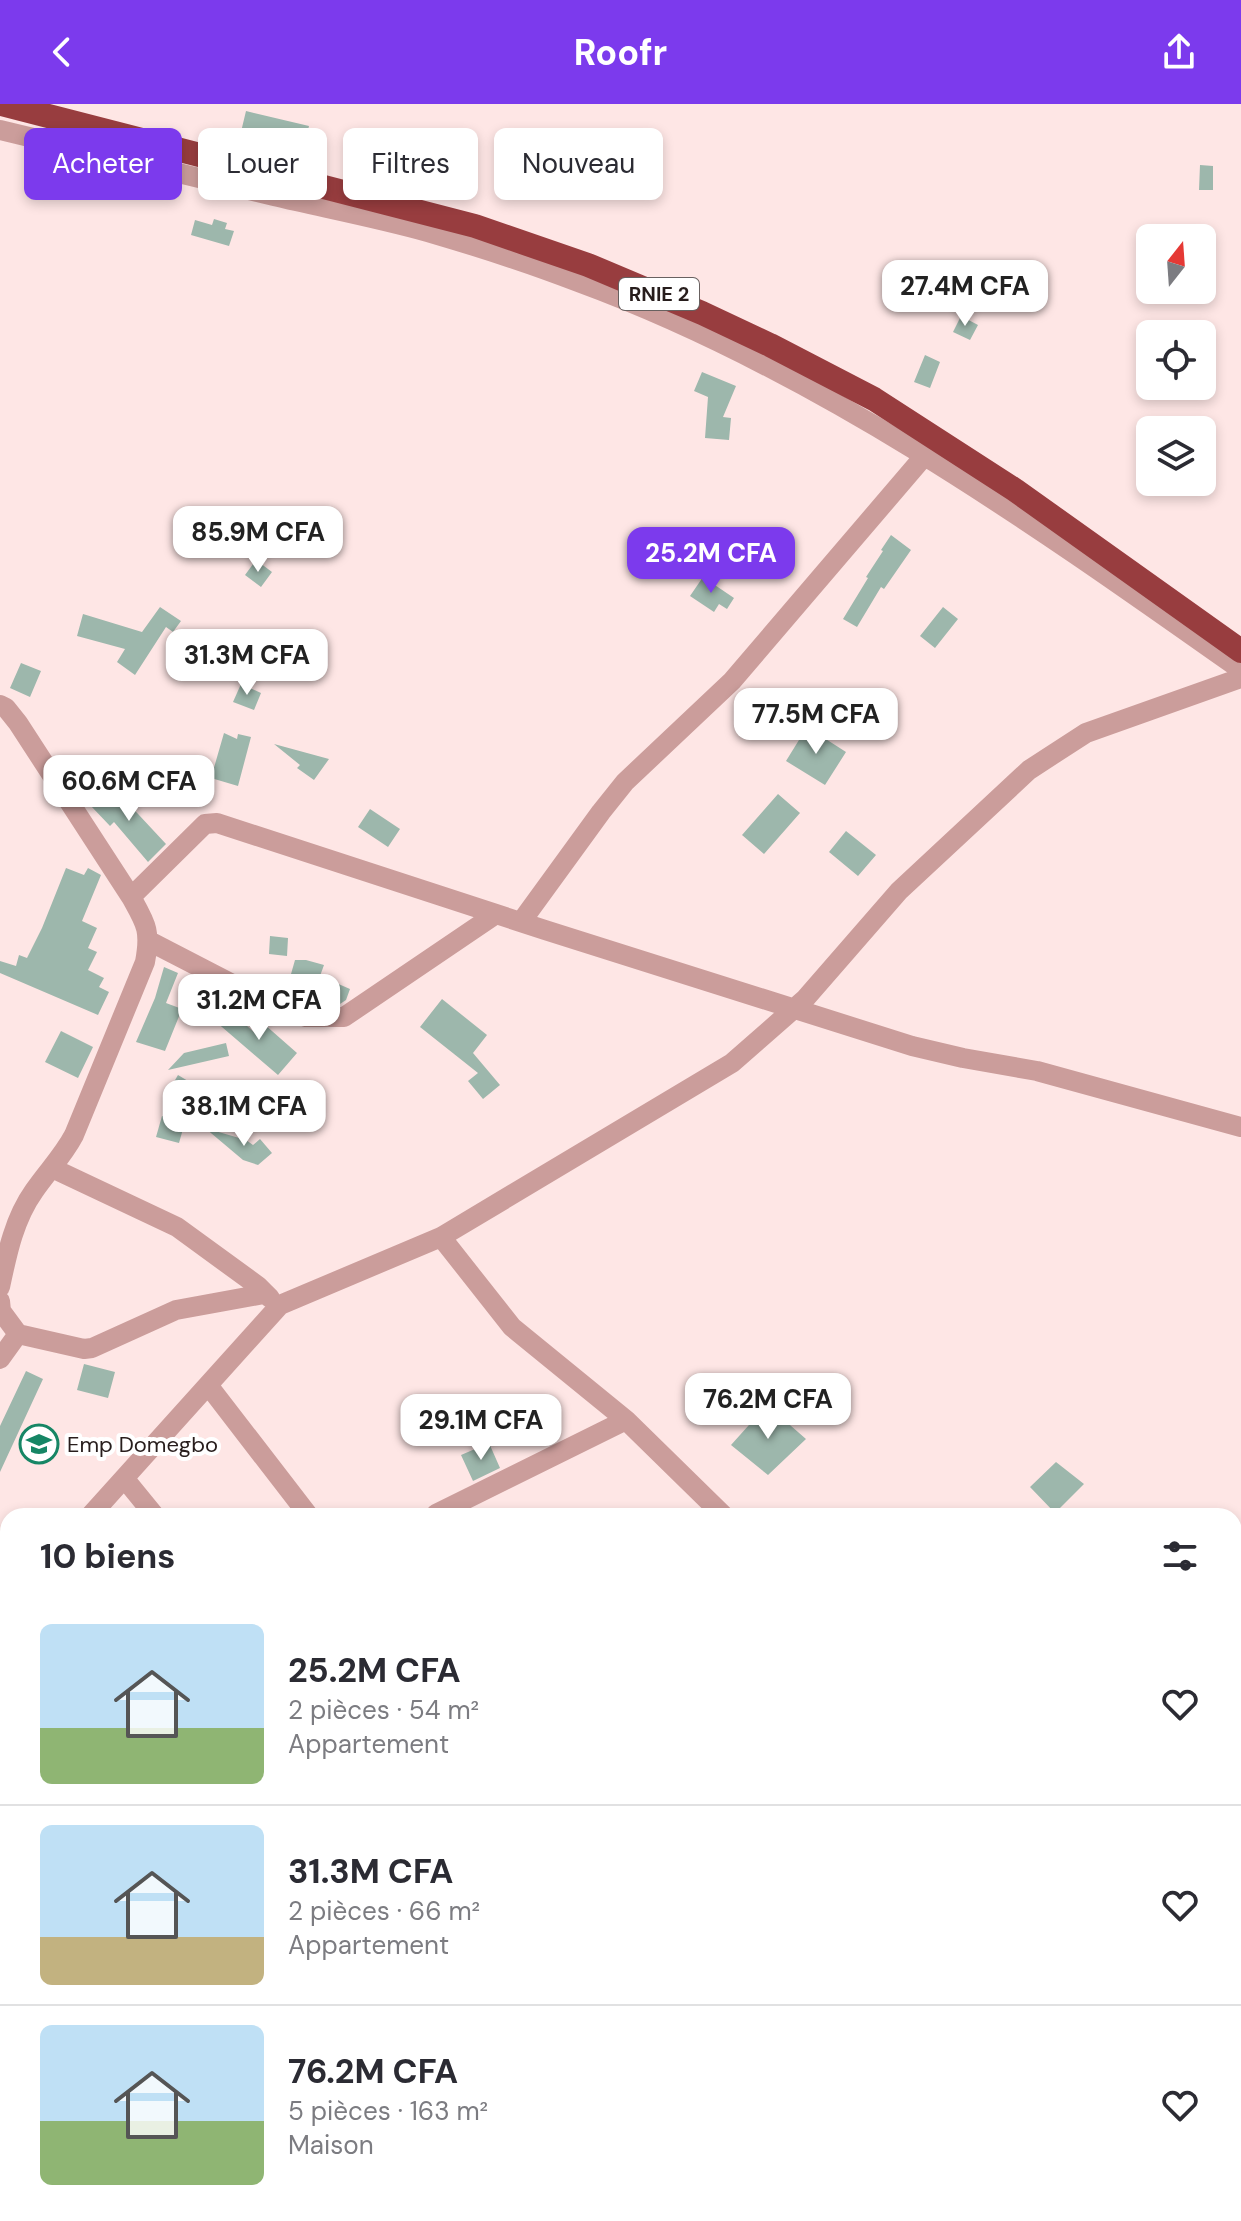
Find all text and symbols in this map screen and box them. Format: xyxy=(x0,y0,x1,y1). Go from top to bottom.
text: Roofr xyxy=(574,29,667,76)
icon: back xyxy=(40,30,84,74)
icon: share xyxy=(1157,30,1201,74)
chip: Acheter xyxy=(24,128,182,200)
chip: Louer xyxy=(198,128,327,200)
chip: Filtres xyxy=(343,128,478,200)
chip: Nouveau xyxy=(494,128,663,200)
north arrow xyxy=(1136,224,1216,304)
map controls xyxy=(1136,224,1216,496)
pin: 27.4M CFA xyxy=(873,260,1057,328)
text: 27.4M CFA xyxy=(900,269,1030,303)
road number: RNIE 2 xyxy=(619,278,699,310)
button: locate xyxy=(1136,320,1216,400)
button: layers xyxy=(1136,416,1216,496)
pin: 85.9M CFA xyxy=(166,506,350,574)
text: 85.9M CFA xyxy=(191,515,325,549)
pin: 25.2M CFA xyxy=(619,527,803,595)
text: 25.2M CFA xyxy=(645,536,777,570)
pin: 31.3M CFA xyxy=(155,629,339,697)
text: 31.3M CFA xyxy=(184,638,310,672)
pin: 77.5M CFA xyxy=(724,688,908,756)
text: 77.5M CFA xyxy=(752,697,880,731)
pin: 60.6M CFA xyxy=(37,755,221,823)
text: 60.6M CFA xyxy=(61,764,197,798)
pin: 31.2M CFA xyxy=(167,974,351,1042)
text: 31.2M CFA xyxy=(196,983,322,1017)
pin: 38.1M CFA xyxy=(152,1080,336,1148)
text: 38.1M CFA xyxy=(181,1089,307,1123)
pin: 76.2M CFA xyxy=(676,1373,860,1441)
text: 76.2M CFA xyxy=(703,1382,833,1416)
pin: 29.1M CFA xyxy=(389,1394,573,1462)
text: 29.1M CFA xyxy=(418,1403,544,1437)
school or university icon: Emp Domegbo xyxy=(18,1423,60,1465)
place label: Emp Domegbo xyxy=(67,1430,218,1459)
text: 10 biens xyxy=(40,1534,175,1579)
icon: filters xyxy=(1158,1534,1202,1578)
text: 25.2M CFA xyxy=(288,1648,461,1693)
icon: home xyxy=(104,1656,200,1752)
icon: heart xyxy=(1158,1682,1202,1726)
text: 2 pièces · 54 m² xyxy=(288,1693,479,1727)
text: Appartement xyxy=(288,1727,449,1761)
text: 31.3M CFA xyxy=(288,1849,453,1894)
icon: home xyxy=(104,1857,200,1953)
icon: heart xyxy=(1158,1883,1202,1927)
text: 2 pièces · 66 m² xyxy=(288,1894,480,1928)
text: Appartement xyxy=(288,1928,449,1962)
text: 76.2M CFA xyxy=(288,2049,458,2094)
icon: home xyxy=(104,2057,200,2153)
icon: heart xyxy=(1158,2083,1202,2127)
text: 5 pièces · 163 m² xyxy=(288,2094,488,2128)
text: Maison xyxy=(288,2128,374,2162)

